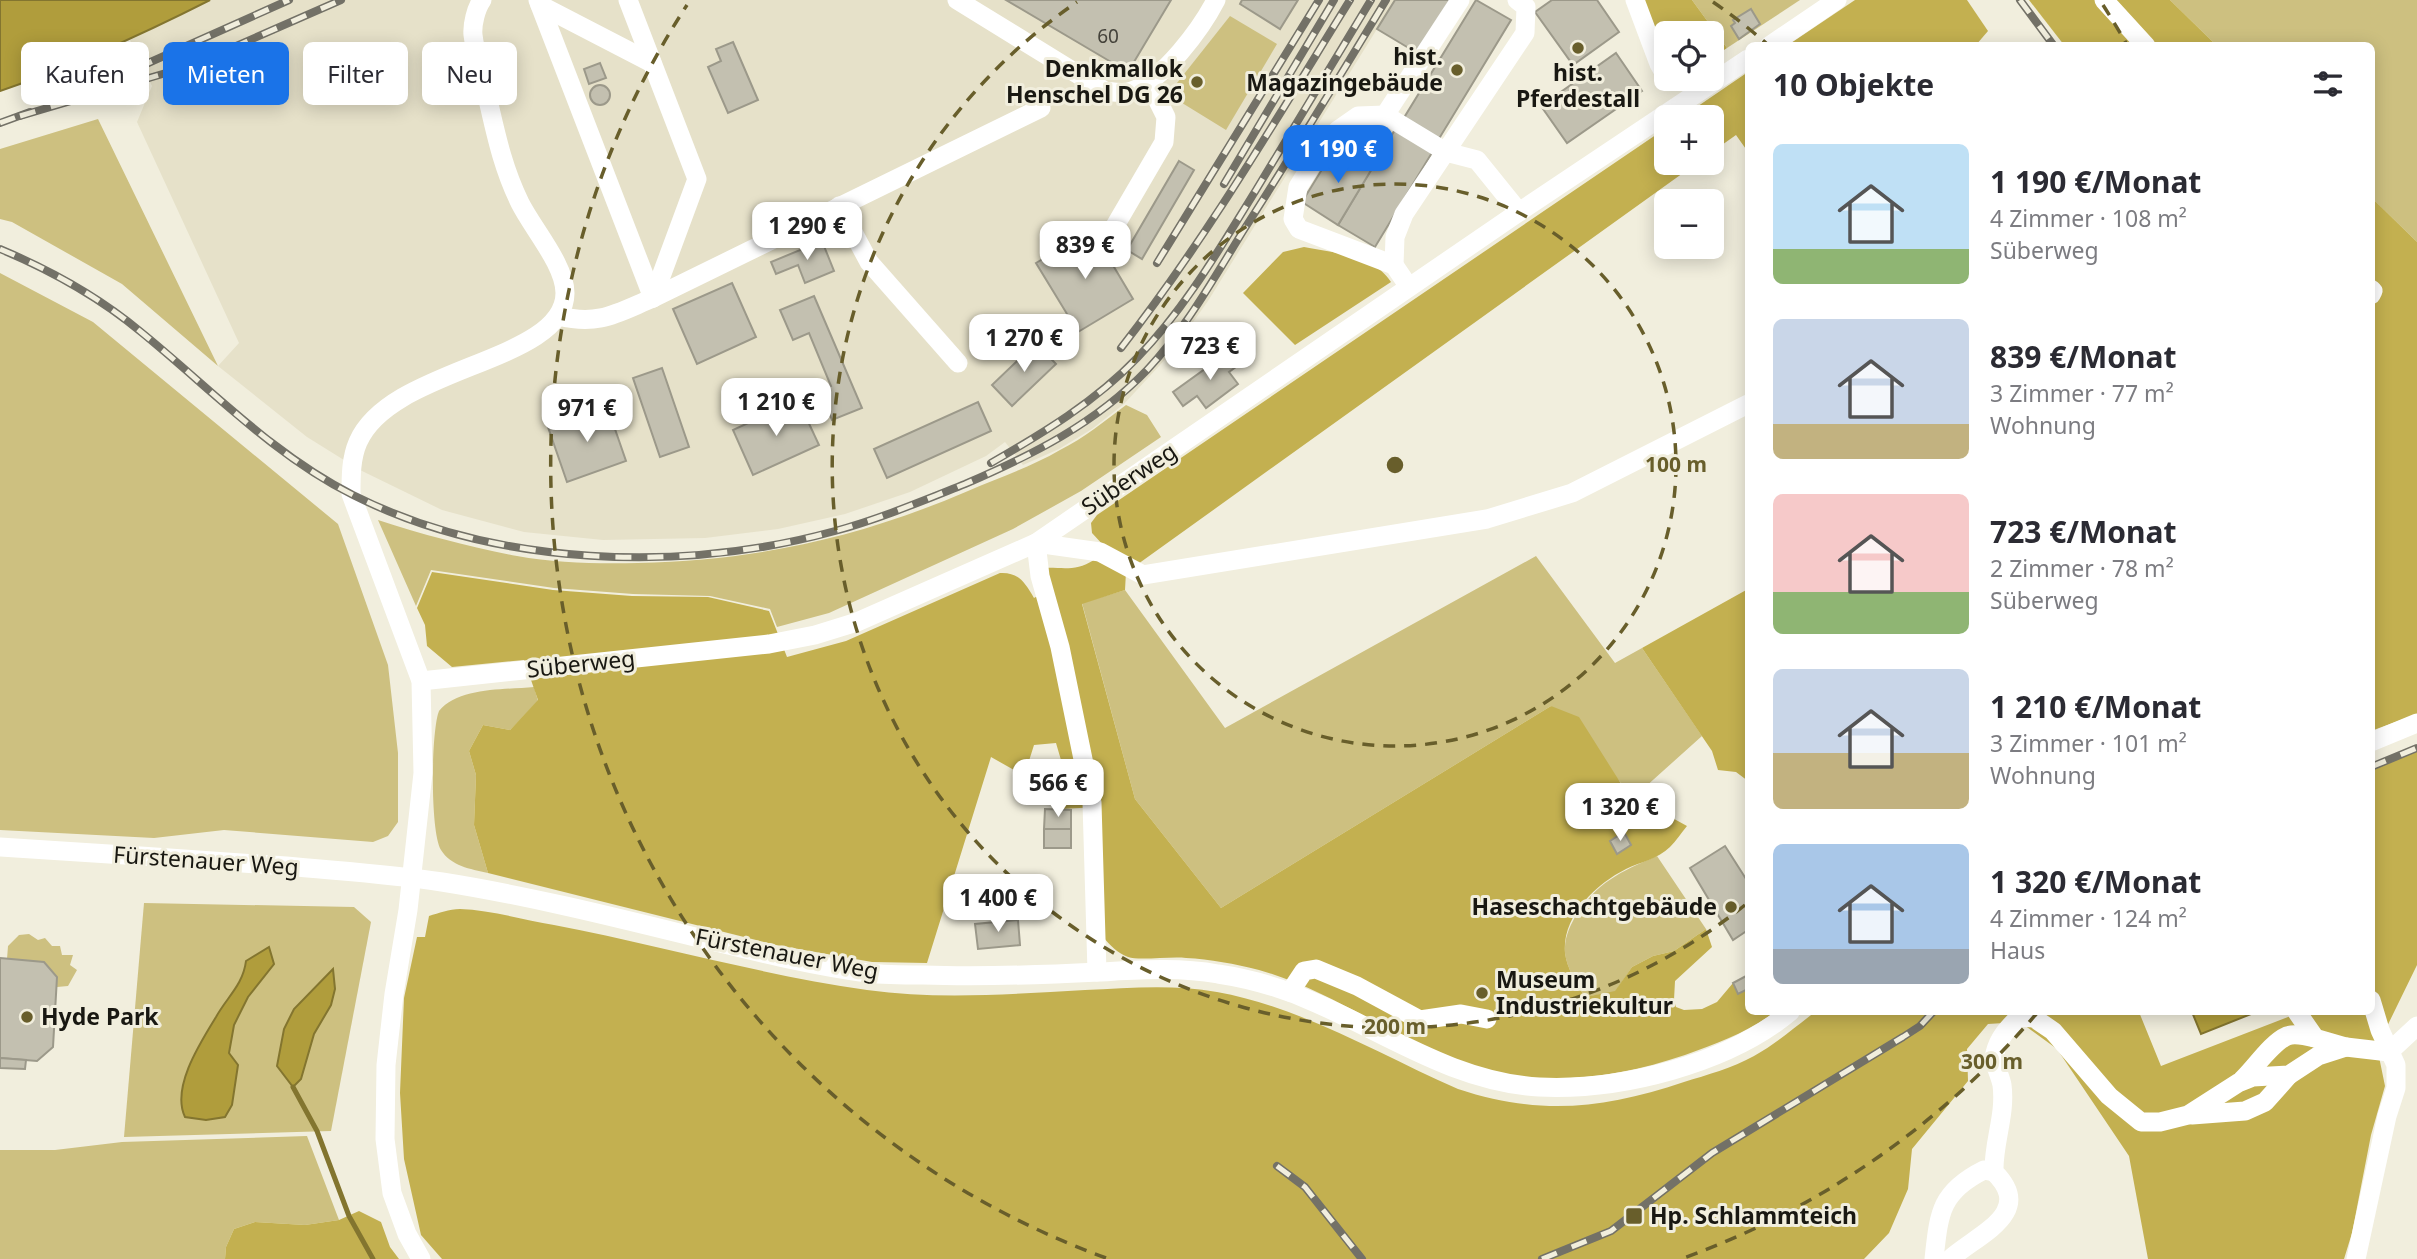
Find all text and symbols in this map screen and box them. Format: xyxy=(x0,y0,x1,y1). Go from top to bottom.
map controls xyxy=(1654,21,1724,259)
button: locate xyxy=(1654,21,1724,91)
house number: 60 xyxy=(1097,23,1119,49)
place label: hist. Magazingebäude xyxy=(1246,40,1443,98)
marker: hist. Pferdestall xyxy=(1570,40,1586,56)
chip: Kaufen xyxy=(21,42,149,105)
chip: Mieten xyxy=(163,42,289,105)
chip: Filter xyxy=(303,42,408,105)
chip: Neu xyxy=(422,42,517,105)
place label: Denkmallok Henschel DG 26 xyxy=(1006,52,1184,110)
place label: hist. Pferdestall xyxy=(1516,56,1640,114)
marker: hist. Magazingebäude xyxy=(1449,62,1465,78)
text: 10 Objekte xyxy=(1773,64,1934,105)
icon: filters xyxy=(2309,65,2347,103)
marker: Denkmallok Henschel DG 26 xyxy=(1189,74,1205,90)
button: + xyxy=(1654,105,1724,175)
pin: 1 190 € xyxy=(1273,125,1403,185)
text: 1 190 € xyxy=(1299,132,1377,164)
text: 1 190 €/Monat xyxy=(1990,161,2201,202)
icon: home xyxy=(1829,172,1913,256)
button: − xyxy=(1654,189,1724,259)
pin: 1 290 € xyxy=(742,202,872,262)
text: 4 Zimmer · 108 m² xyxy=(1990,202,2187,234)
text: 1 290 € xyxy=(768,209,846,241)
pin: 839 € xyxy=(1036,222,1134,281)
text: 839 € xyxy=(1056,228,1114,260)
text: Süberweg xyxy=(1990,234,2099,266)
pin: 1 270 € xyxy=(959,314,1089,374)
text: 1 270 € xyxy=(985,321,1063,353)
pin: 723 € xyxy=(1161,322,1259,382)
text: 723 € xyxy=(1181,329,1239,361)
text: 839 €/Monat xyxy=(1990,336,2176,377)
icon: home xyxy=(1829,347,1913,431)
text: 3 Zimmer · 77 m² xyxy=(1990,377,2174,409)
pin: 1 210 € xyxy=(711,378,841,438)
pin: 971 € xyxy=(538,384,636,444)
text: 1 210 € xyxy=(737,385,815,417)
text: 971 € xyxy=(558,391,616,423)
text: Wohnung xyxy=(1990,409,2096,441)
street label: Süberweg xyxy=(1074,435,1182,522)
text: 100 m xyxy=(1645,450,1707,478)
centre of rings xyxy=(1383,453,1407,477)
text: 723 €/Monat xyxy=(1990,511,2176,552)
icon: home xyxy=(1829,522,1913,606)
text: 2 Zimmer · 78 m² xyxy=(1990,552,2174,584)
text: Süberweg xyxy=(1990,584,2099,616)
street label: Süberweg xyxy=(525,641,637,685)
text: 1 210 €/Monat xyxy=(1990,686,2201,727)
icon: home xyxy=(1829,697,1913,781)
text: 3 Zimmer · 101 m² xyxy=(1990,727,2187,759)
text: Wohnung xyxy=(1990,759,2096,791)
pin: 566 € xyxy=(1009,760,1107,819)
text: 566 € xyxy=(1029,766,1087,798)
pin: 1 320 € xyxy=(1555,784,1685,843)
text: 1 320 € xyxy=(1581,790,1659,822)
street label: Fürstenauer Weg xyxy=(112,838,300,882)
text: 1 320 €/Monat xyxy=(1990,861,2201,902)
icon: home xyxy=(1829,872,1913,956)
pin: 1 400 € xyxy=(933,874,1063,934)
text: 1 400 € xyxy=(959,881,1037,913)
place label: Haseschachtgebäude xyxy=(1472,890,1717,922)
marker: Haseschachtgebäude xyxy=(1723,899,1739,915)
text: 4 Zimmer · 124 m² xyxy=(1990,902,2187,934)
street label: Fürstenauer Weg xyxy=(693,920,881,986)
text: Haus xyxy=(1990,934,2045,966)
place label: Museum Industriekultur xyxy=(1496,963,1673,1021)
marker: Museum Industriekultur xyxy=(1474,985,1490,1001)
place label: Hyde Park xyxy=(41,1000,159,1032)
marker: Hyde Park xyxy=(19,1009,35,1025)
text: 200 m xyxy=(1364,1012,1426,1040)
text: 300 m xyxy=(1961,1047,2023,1075)
place label: Hp. Schlammteich xyxy=(1650,1199,1857,1231)
marker: Hp. Schlammteich xyxy=(1624,1206,1644,1226)

